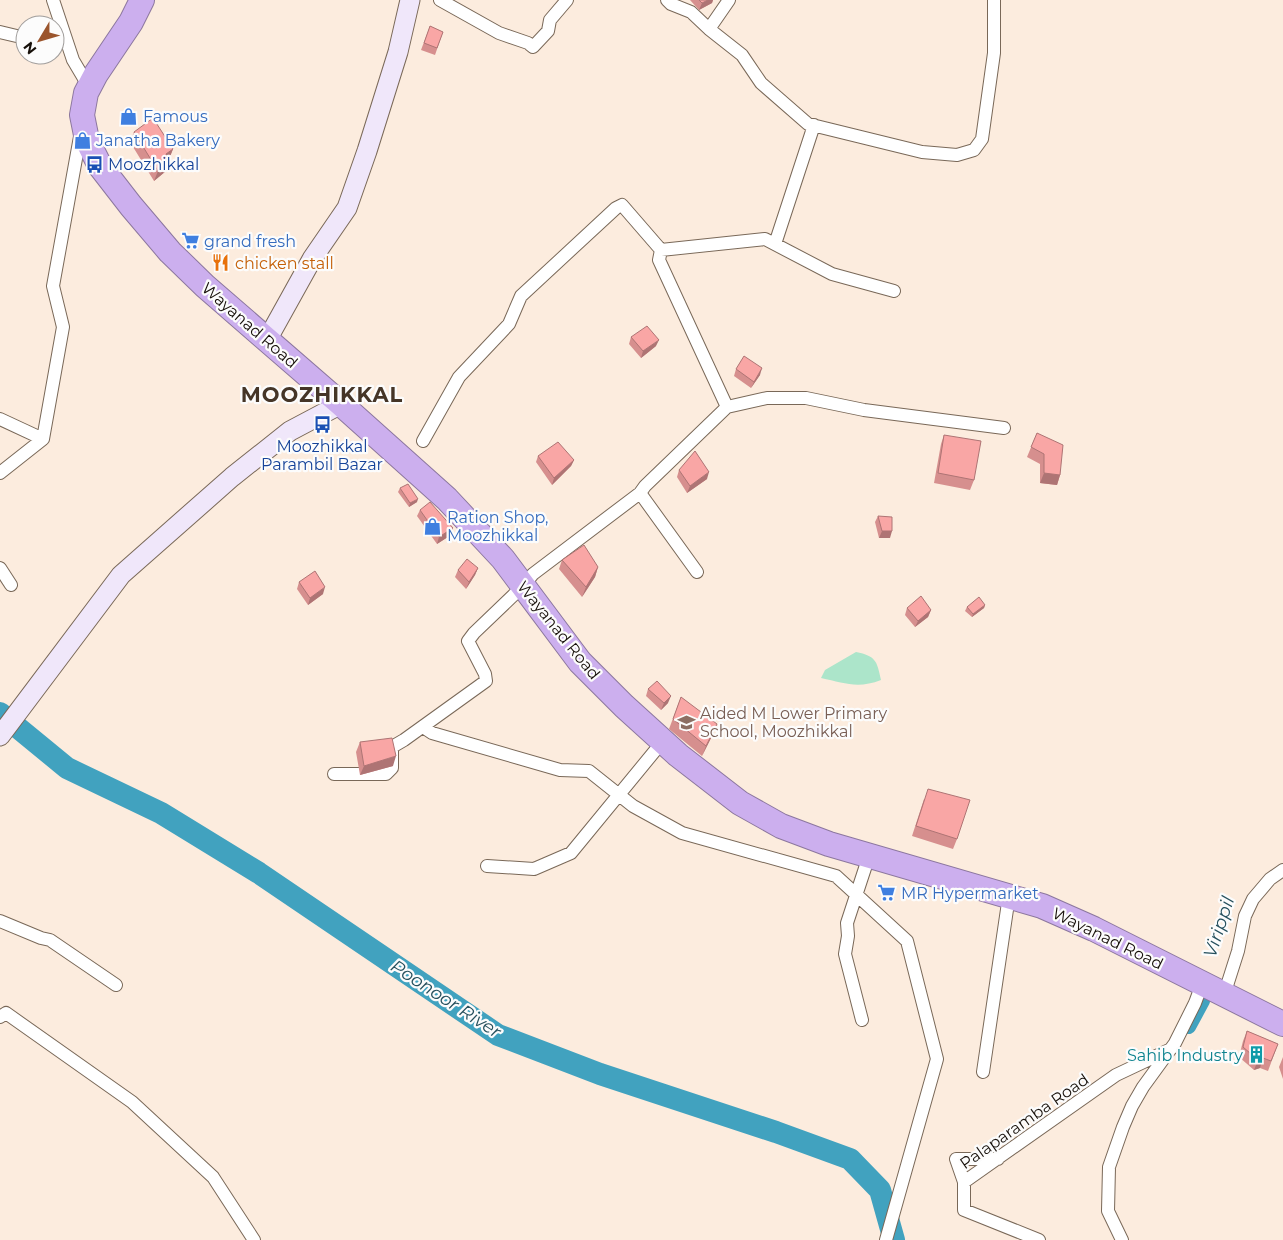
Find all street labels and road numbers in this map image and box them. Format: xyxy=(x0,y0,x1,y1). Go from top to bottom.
street label: Wayanad Road xyxy=(198,279,302,372)
street label: Wayanad Road xyxy=(513,577,604,683)
street label: Wayanad Road xyxy=(1049,903,1166,974)
street label: Palaparamba Road xyxy=(956,1070,1092,1173)

